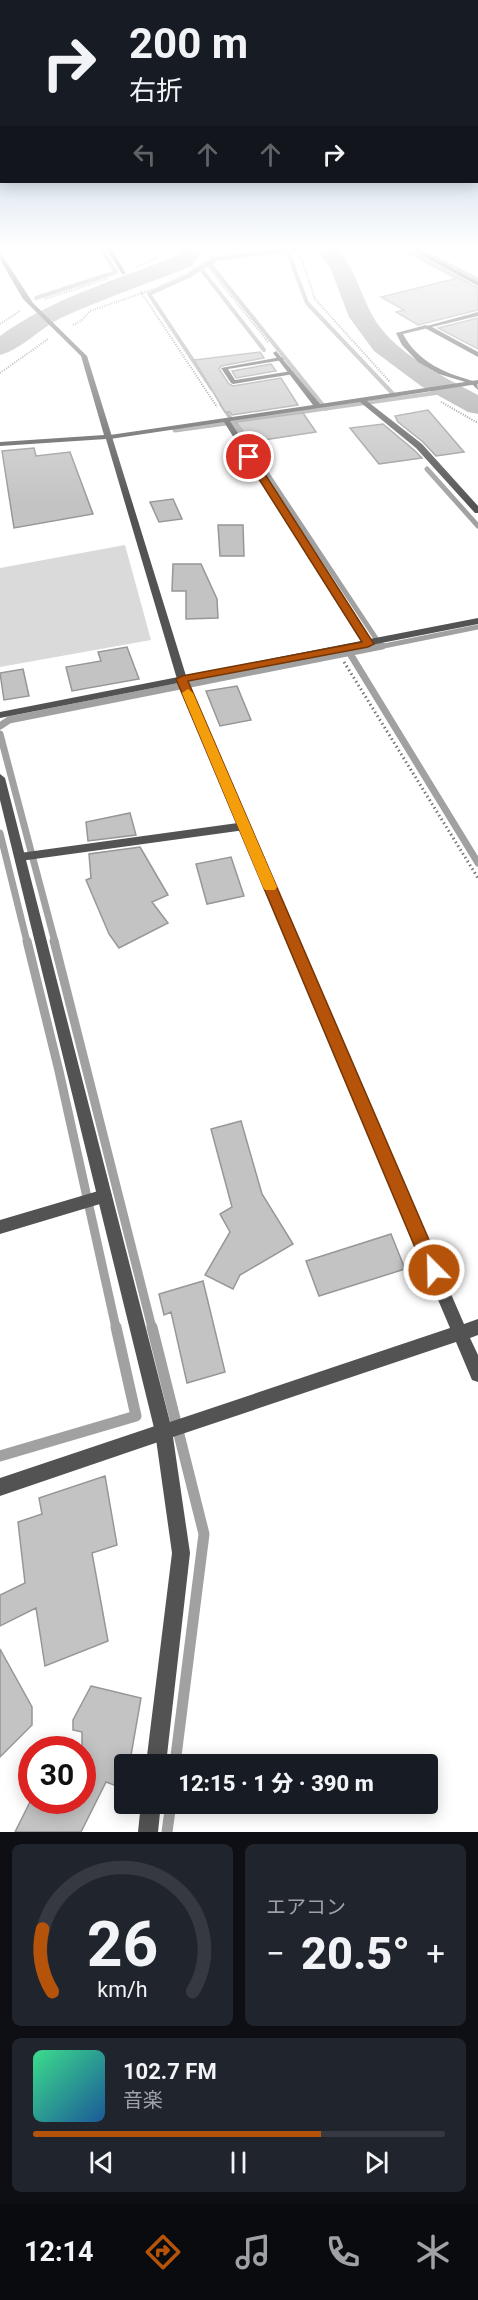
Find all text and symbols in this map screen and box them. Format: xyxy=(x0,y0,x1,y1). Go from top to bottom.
text: 200 m xyxy=(129,19,248,68)
icon: right xyxy=(30,24,108,102)
text: 右折 xyxy=(129,75,183,107)
icon: left xyxy=(128,138,161,171)
icon: ahead xyxy=(191,138,224,171)
icon: ahead xyxy=(254,138,287,171)
icon: right xyxy=(317,138,350,171)
pin xyxy=(223,431,274,482)
icon: arrive xyxy=(232,440,265,473)
position arrow xyxy=(402,1238,466,1302)
speed limit sign: 30 xyxy=(18,1736,96,1814)
text: 12:15 · 1 分 · 390 m xyxy=(178,1771,374,1796)
text: エアコン xyxy=(266,1895,346,1919)
text: 26 xyxy=(87,1908,158,1981)
text: 20.5° xyxy=(301,1927,410,1980)
text: − xyxy=(266,1934,285,1973)
text: + xyxy=(426,1934,445,1973)
text: km/h xyxy=(97,1977,148,2002)
text: 102.7 FM xyxy=(123,2059,217,2084)
text: 音楽 xyxy=(123,2088,163,2112)
icon: previous xyxy=(85,2146,118,2179)
icon: pause xyxy=(222,2146,255,2179)
icon: next xyxy=(360,2146,393,2179)
icon: directions xyxy=(142,2231,184,2273)
icon: music xyxy=(232,2231,274,2273)
icon: phone xyxy=(322,2231,364,2273)
icon: climate xyxy=(412,2231,454,2273)
text: 12:14 xyxy=(24,2236,94,2268)

